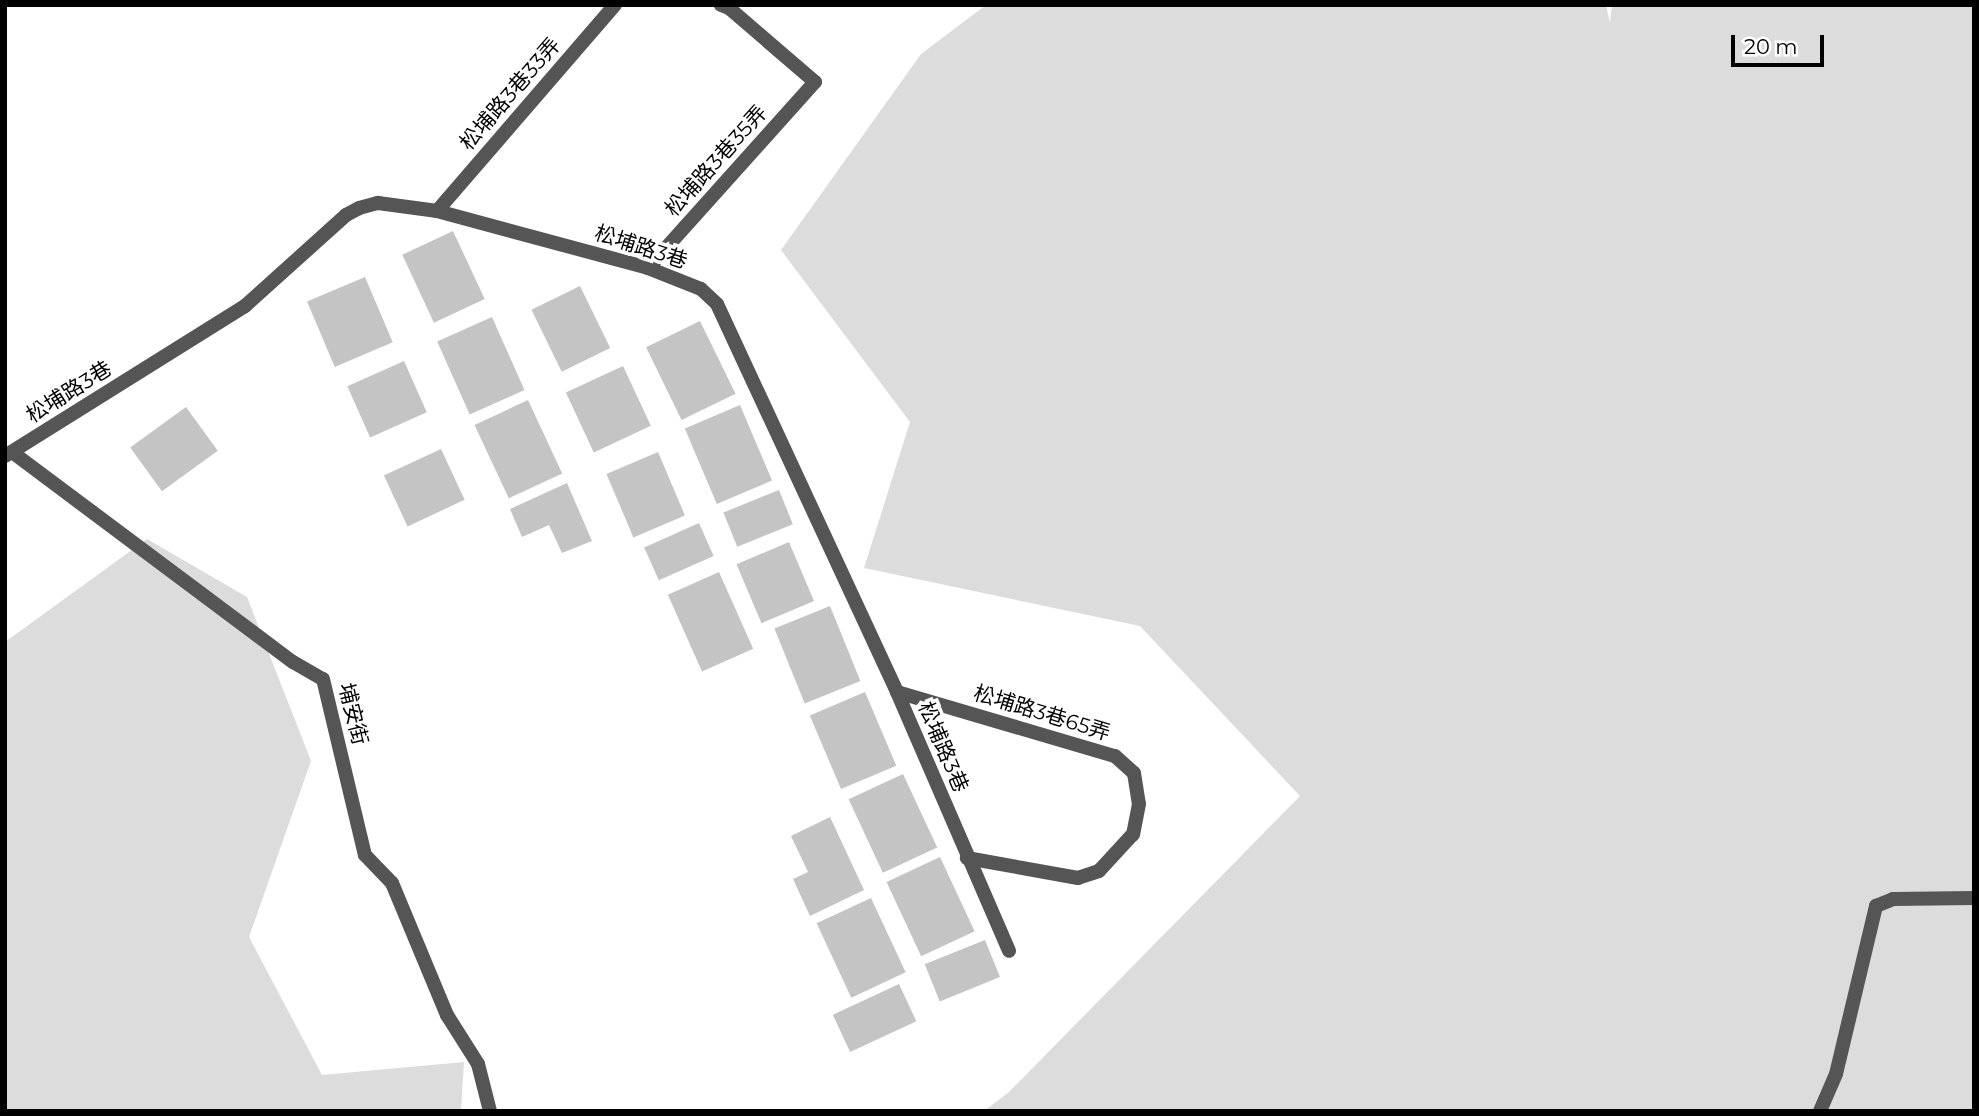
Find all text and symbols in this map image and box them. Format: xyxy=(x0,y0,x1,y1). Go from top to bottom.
scale bar xyxy=(1734,21,1827,65)
street label: 松埔路3巷33弄 xyxy=(454,33,566,155)
text: 20 m xyxy=(1744,34,1798,59)
street label: 松埔路3巷35弄 xyxy=(660,100,772,222)
street label: 松埔路3巷 xyxy=(592,220,690,274)
street label: 松埔路3巷 xyxy=(22,356,116,428)
street label: 埔安街 xyxy=(333,680,373,748)
street label: 松埔路3巷65弄 xyxy=(971,680,1113,746)
street label: 松埔路3巷 xyxy=(913,698,973,796)

